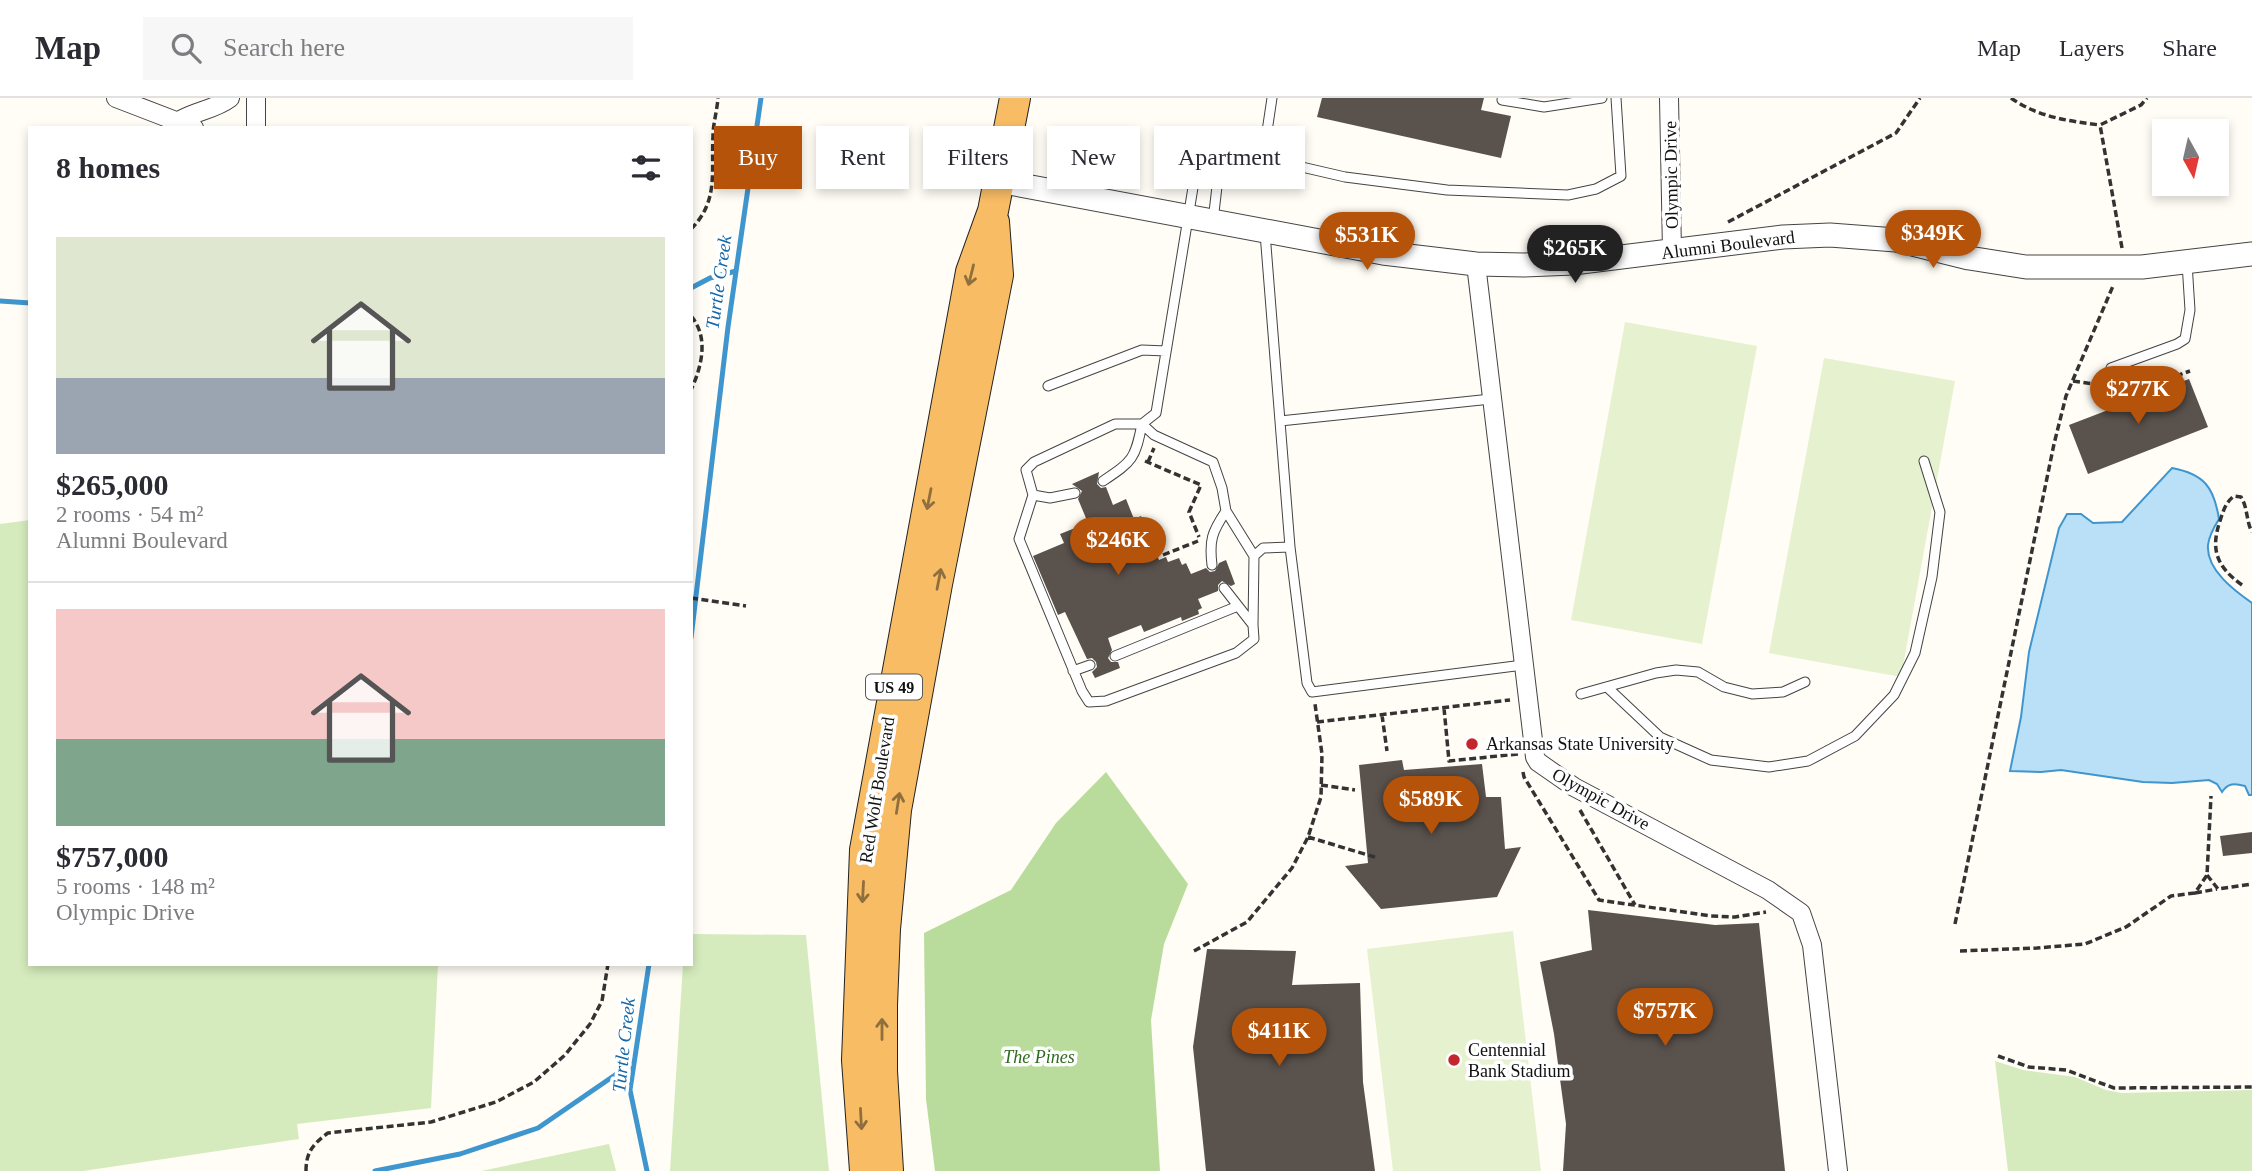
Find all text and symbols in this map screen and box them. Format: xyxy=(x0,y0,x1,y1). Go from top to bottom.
search box xyxy=(143,17,633,80)
icon: search xyxy=(167,29,205,67)
text: Map xyxy=(35,30,101,66)
text: Search here xyxy=(223,33,345,62)
text: Map xyxy=(1977,35,2021,61)
text: Layers xyxy=(2059,35,2124,61)
text: Share xyxy=(2162,35,2217,61)
north arrow xyxy=(2152,119,2230,196)
map controls xyxy=(2152,119,2229,196)
street label: Olympic Drive xyxy=(1660,121,1682,229)
chip: Buy xyxy=(714,126,802,189)
chip: Rent xyxy=(816,126,909,189)
chip: Filters xyxy=(923,126,1033,189)
chip: New xyxy=(1047,126,1140,189)
chip: Apartment xyxy=(1154,126,1305,189)
icon: filters xyxy=(627,149,665,187)
text: 8 homes xyxy=(56,151,160,184)
pin: $349K xyxy=(1884,211,1982,270)
pin: $531K xyxy=(1318,212,1416,272)
text: $349K xyxy=(1901,220,1965,245)
text: $531K xyxy=(1335,222,1399,247)
pin: $265K xyxy=(1526,226,1624,285)
street label: Alumni Boulevard xyxy=(1660,227,1796,263)
water label: Turtle Creek xyxy=(701,233,736,330)
text: $265K xyxy=(1543,235,1607,260)
one-way arrow xyxy=(964,263,977,286)
icon: home xyxy=(298,283,424,409)
pin: $277K xyxy=(2089,366,2187,426)
text: $277K xyxy=(2106,376,2170,401)
text: $265,000 xyxy=(56,468,169,501)
one-way arrow xyxy=(921,487,935,510)
text: 2 rooms · 54 m² xyxy=(56,502,203,527)
pin: $246K xyxy=(1069,518,1167,577)
text: $246K xyxy=(1086,527,1150,552)
text: Alumni Boulevard xyxy=(56,528,228,553)
one-way arrow xyxy=(932,568,946,591)
icon: home xyxy=(298,655,424,781)
road number: US 49 xyxy=(866,674,922,700)
street label: Red Wolf Boulevard xyxy=(856,715,898,865)
place label: Arkansas State University xyxy=(1486,734,1674,754)
marker: Arkansas State University xyxy=(1464,736,1480,752)
street label: Olympic Drive xyxy=(1549,764,1653,834)
pin: $589K xyxy=(1382,776,1480,836)
text: $589K xyxy=(1399,786,1463,811)
one-way arrow xyxy=(892,792,905,815)
text: $757,000 xyxy=(56,840,169,873)
text: 5 rooms · 148 m² xyxy=(56,874,215,899)
one-way arrow xyxy=(856,880,869,903)
text: Olympic Drive xyxy=(56,900,195,925)
pin: $757K xyxy=(1616,988,1714,1048)
water label: Turtle Creek xyxy=(608,996,639,1093)
text: $757K xyxy=(1633,998,1697,1023)
pin: $411K xyxy=(1230,1009,1328,1068)
one-way arrow xyxy=(875,1018,889,1041)
text: $411K xyxy=(1248,1018,1310,1043)
place label: Centennial Bank Stadium xyxy=(1468,1040,1571,1081)
park label: The Pines xyxy=(1003,1047,1075,1067)
marker: Centennial Bank Stadium xyxy=(1446,1052,1462,1068)
one-way arrow xyxy=(854,1107,867,1130)

